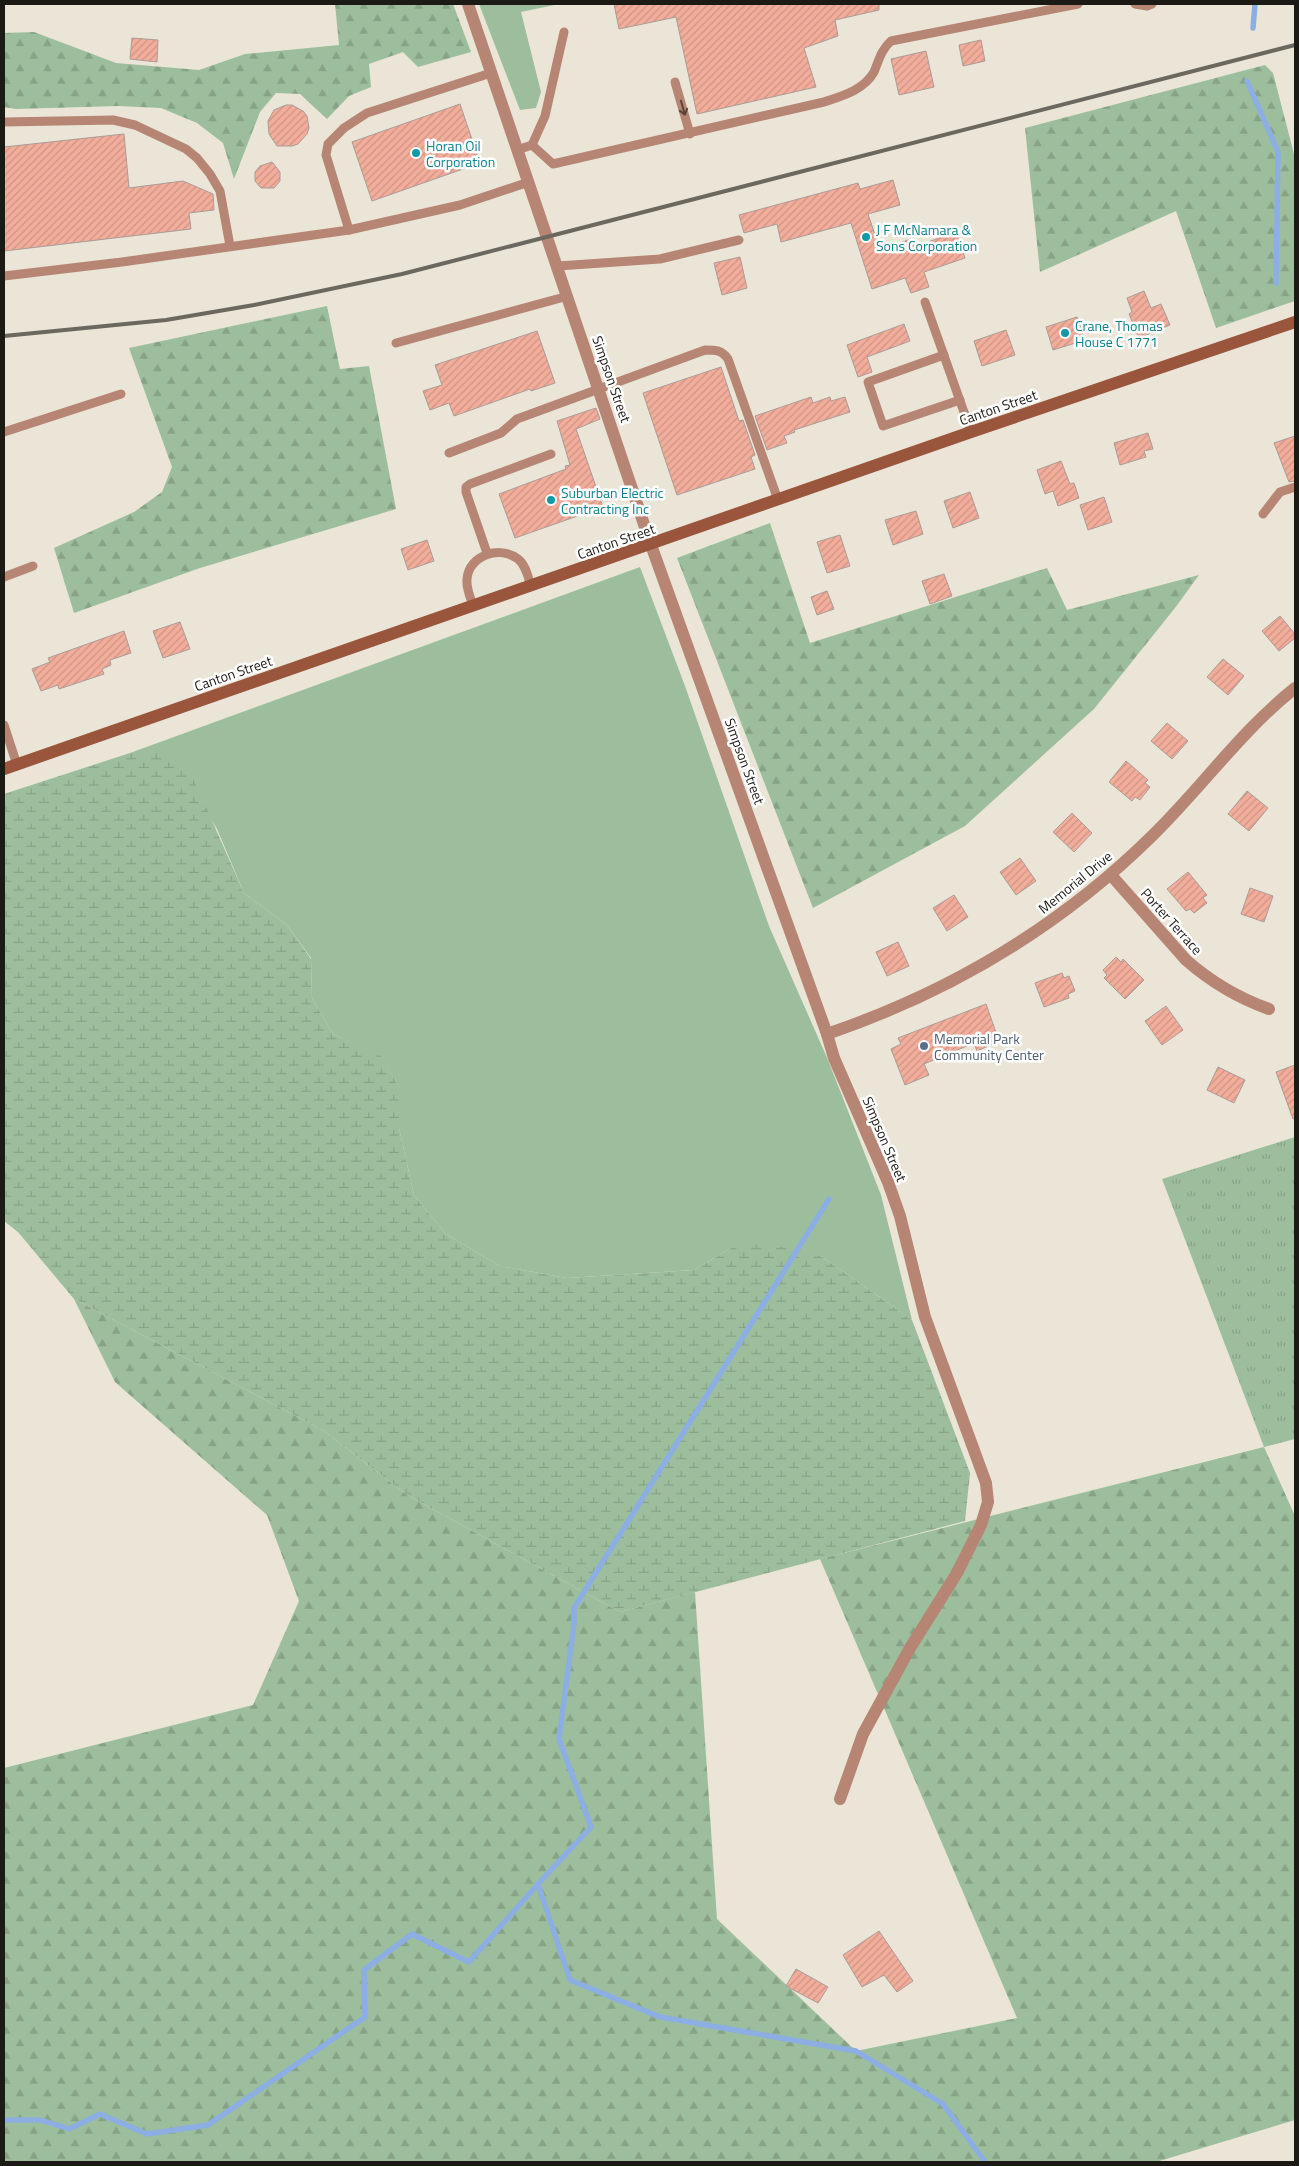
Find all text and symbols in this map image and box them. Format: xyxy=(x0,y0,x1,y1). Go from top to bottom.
one-way arrow xyxy=(678,99,688,115)
place label: Horan Oil Corporation xyxy=(426,135,495,172)
marker: Horan Oil Corporation xyxy=(410,147,422,159)
place label: J F McNamara & Sons Corporation xyxy=(876,219,977,256)
marker: J F McNamara & Sons Corporation xyxy=(860,231,872,243)
place label: Crane, Thomas House C 1771 xyxy=(1075,315,1163,352)
marker: Crane, Thomas House C 1771 xyxy=(1059,327,1071,339)
street label: Simpson Street xyxy=(587,333,637,425)
street label: Canton Street xyxy=(956,384,1040,430)
place label: Suburban Electric Contracting Inc xyxy=(561,482,664,519)
marker: Suburban Electric Contracting Inc xyxy=(545,494,557,506)
street label: Canton Street xyxy=(574,518,658,564)
street label: Canton Street xyxy=(191,650,275,696)
street label: Simpson Street xyxy=(720,715,770,807)
street label: Memorial Drive xyxy=(1034,846,1116,918)
street label: Porter Terrace xyxy=(1136,883,1208,959)
place label: Memorial Park Community Center xyxy=(934,1028,1044,1065)
marker: Memorial Park Community Center xyxy=(918,1040,930,1052)
street label: Simpson Street xyxy=(858,1093,912,1185)

